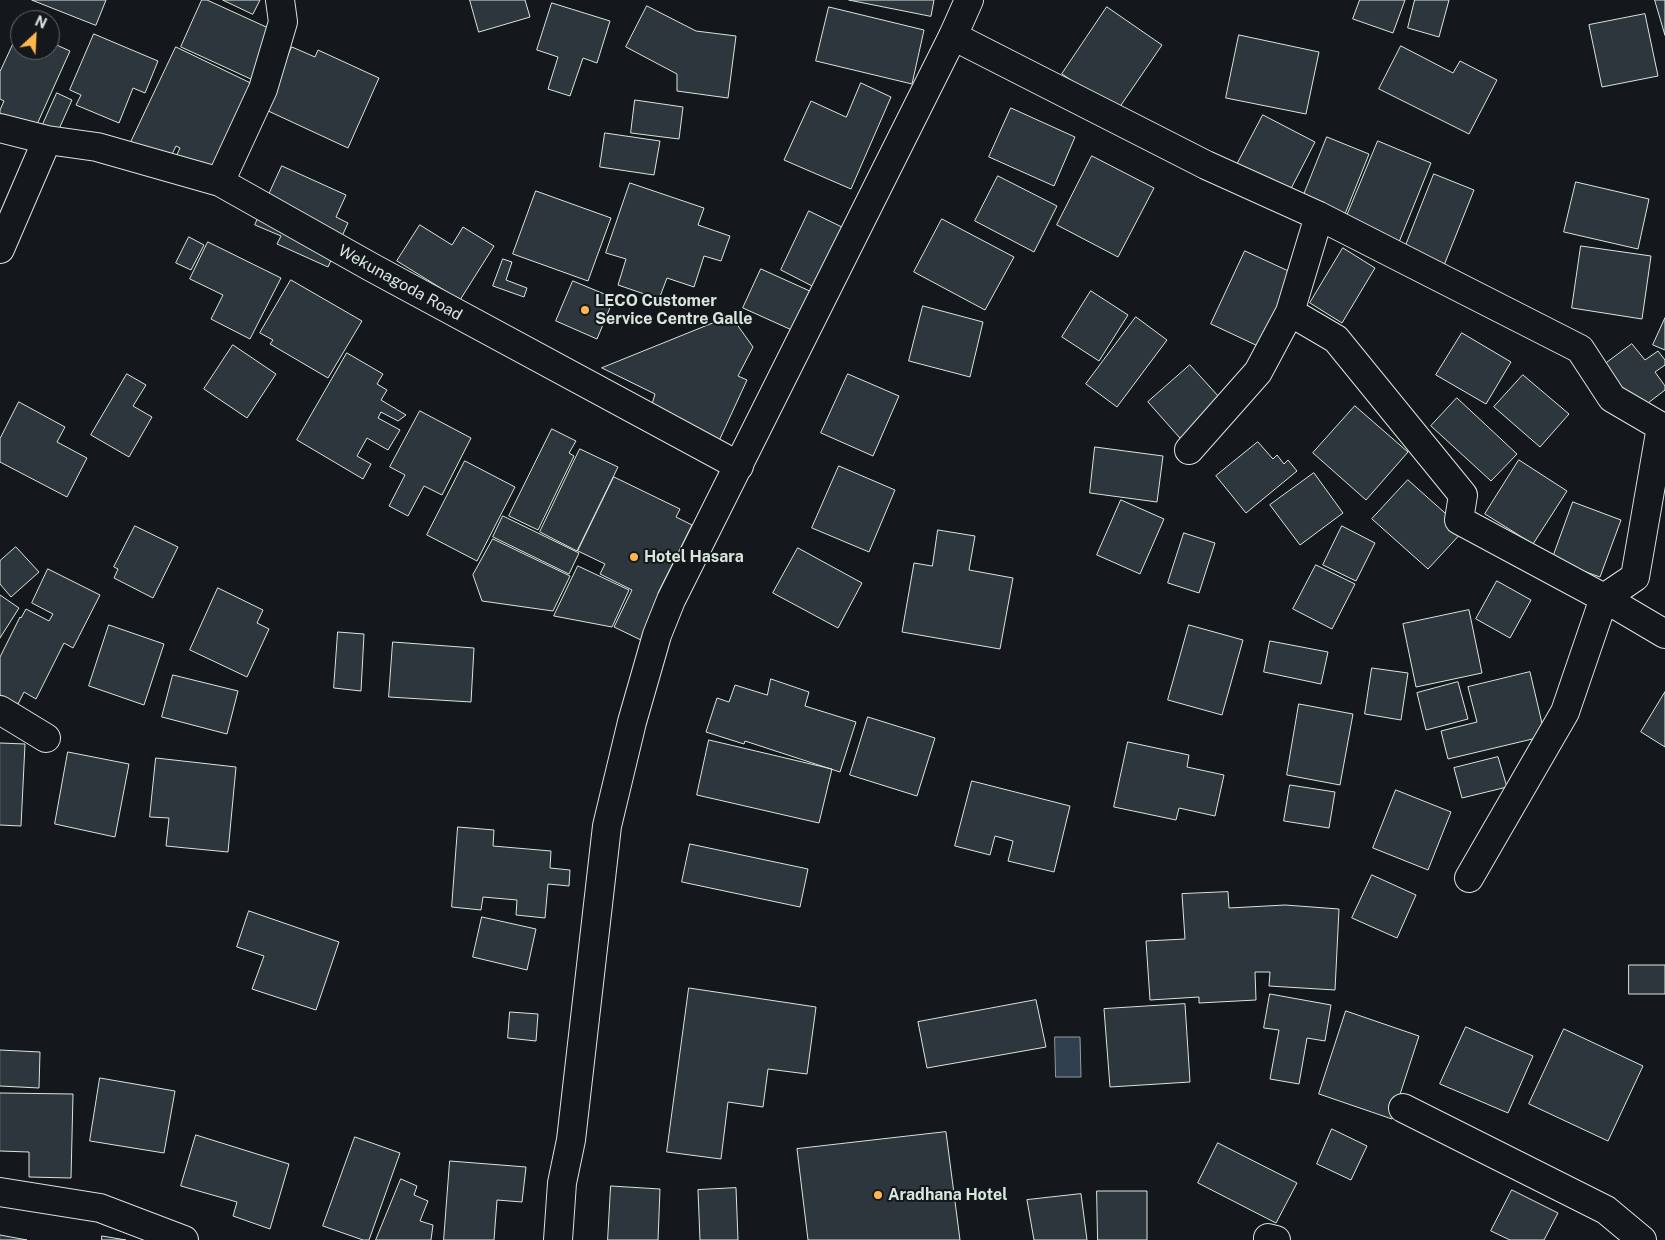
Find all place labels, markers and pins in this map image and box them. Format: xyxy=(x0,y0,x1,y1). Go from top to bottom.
place label: LECO Customer Service Centre Galle xyxy=(595,291,752,329)
marker: LECO Customer Service Centre Galle xyxy=(579,304,591,316)
place label: Hotel Hasara xyxy=(644,547,744,567)
marker: Hotel Hasara xyxy=(628,551,640,563)
place label: Aradhana Hotel xyxy=(888,1185,1007,1205)
marker: Aradhana Hotel xyxy=(872,1189,884,1201)

